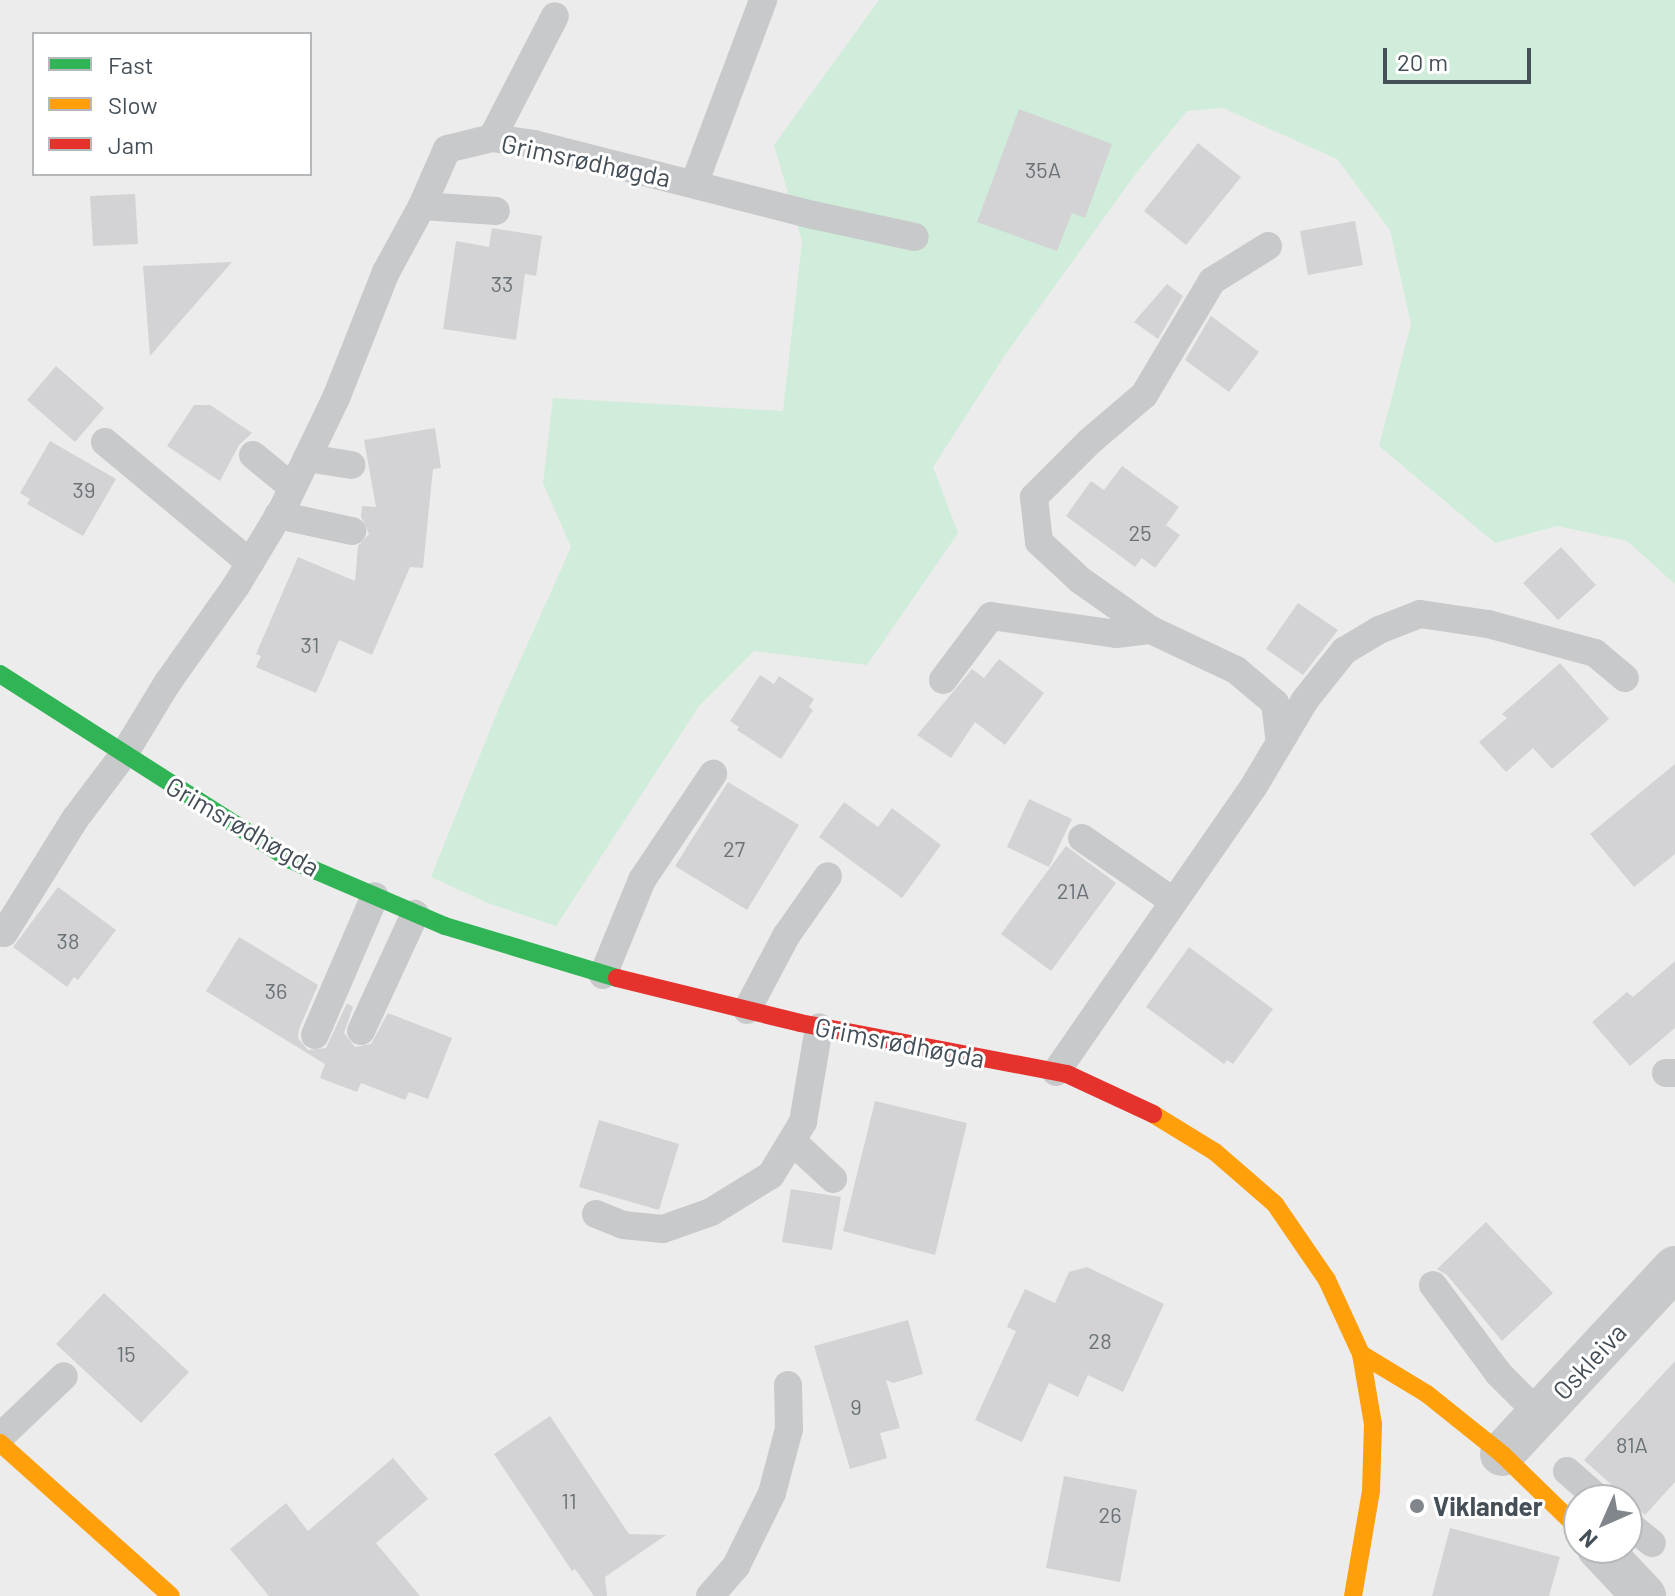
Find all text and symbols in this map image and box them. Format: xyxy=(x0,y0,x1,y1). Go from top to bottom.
legend xyxy=(32,32,312,176)
scale bar xyxy=(1387,32,1535,82)
text: 20 m xyxy=(1397,47,1448,76)
text: Fast xyxy=(108,50,153,79)
text: Slow xyxy=(108,90,157,119)
street label: Grimsrødhøgda xyxy=(499,127,673,193)
text: Jam xyxy=(108,130,154,159)
house number: 35A xyxy=(1025,157,1061,183)
house number: 33 xyxy=(491,271,513,297)
house number: 39 xyxy=(73,477,95,503)
house number: 25 xyxy=(1128,520,1152,546)
house number: 31 xyxy=(301,632,319,658)
street label: Grimsrødhøgda xyxy=(161,769,325,883)
house number: 27 xyxy=(723,836,745,862)
house number: 21A xyxy=(1057,878,1089,904)
house number: 38 xyxy=(57,928,79,954)
house number: 36 xyxy=(265,978,287,1004)
street label: Grimsrødhøgda xyxy=(812,1010,988,1074)
street label: Oskleiva xyxy=(1546,1316,1632,1406)
house number: 28 xyxy=(1088,1328,1112,1354)
house number: 15 xyxy=(116,1341,136,1367)
house number: 9 xyxy=(850,1394,862,1420)
house number: 81A xyxy=(1616,1432,1648,1458)
north arrow xyxy=(1563,1484,1643,1564)
house number: 11 xyxy=(561,1488,577,1514)
place label: Viklander xyxy=(1433,1490,1543,1522)
marker: Viklander xyxy=(1408,1497,1426,1515)
house number: 26 xyxy=(1098,1502,1122,1528)
text: N xyxy=(1573,1525,1602,1554)

